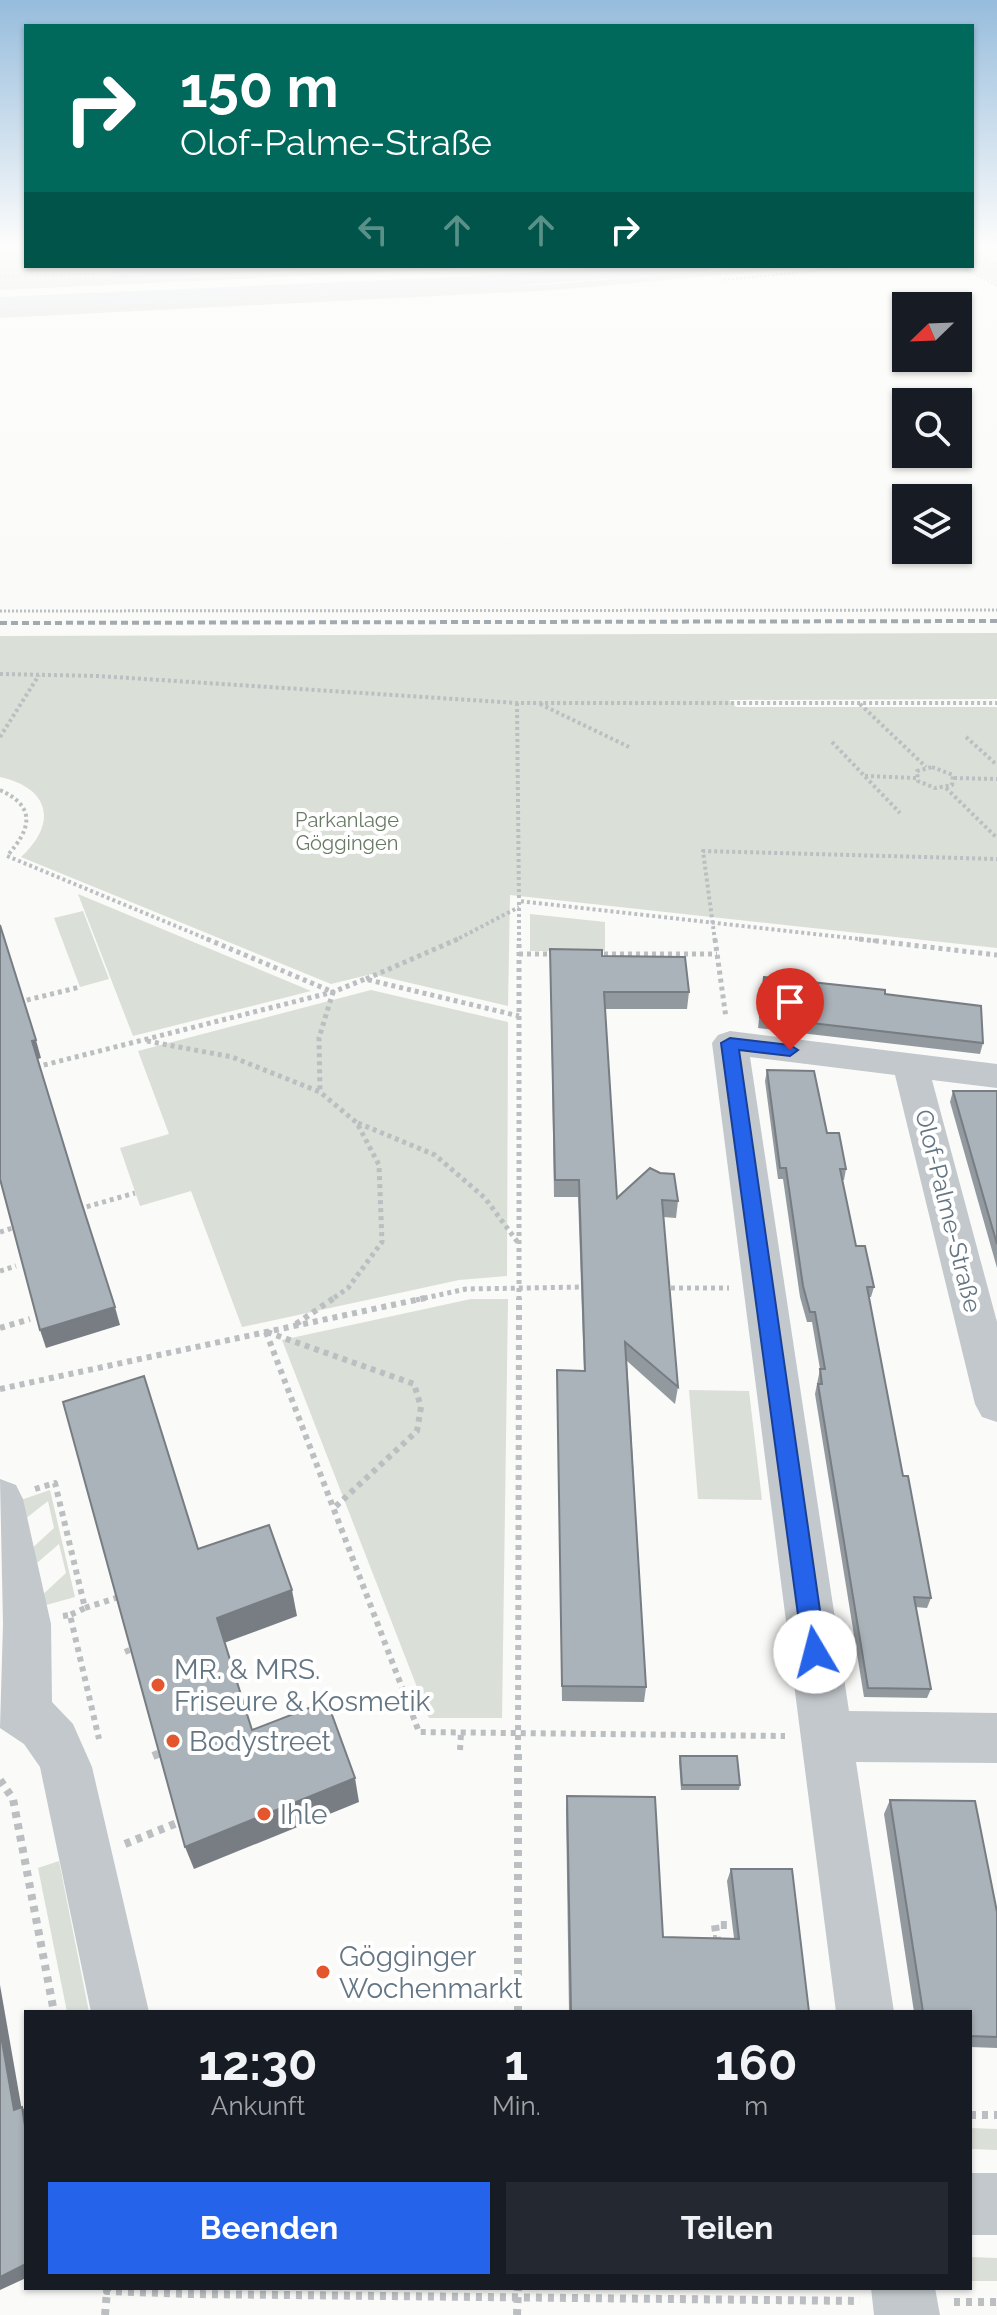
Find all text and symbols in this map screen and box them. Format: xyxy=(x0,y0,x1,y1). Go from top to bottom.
text: 150 m xyxy=(180,54,339,120)
icon: right xyxy=(48,56,152,160)
text: Olof-Palme-Straße xyxy=(180,121,492,163)
icon: left xyxy=(351,208,395,252)
icon: ahead xyxy=(435,208,479,252)
icon: ahead xyxy=(519,208,563,252)
icon: right xyxy=(603,208,647,252)
north arrow xyxy=(892,292,972,372)
map controls xyxy=(892,292,972,564)
button: search xyxy=(892,388,972,468)
button: layers xyxy=(892,484,972,564)
park label: Parkanlage Göggingen xyxy=(295,808,399,855)
pin xyxy=(756,968,824,1050)
icon: arrive xyxy=(768,980,812,1024)
street label: Olof-Palme-Straße xyxy=(909,1106,988,1315)
position arrow xyxy=(773,1610,857,1694)
place label: MR. & MRS. Friseure & Kosmetik xyxy=(174,1653,431,1718)
marker: MR. & MRS. Friseure & Kosmetik xyxy=(149,1676,167,1694)
place label: Bodystreet xyxy=(189,1725,332,1758)
marker: Bodystreet xyxy=(164,1732,182,1750)
place label: Ihle xyxy=(280,1798,327,1831)
marker: Ihle xyxy=(255,1805,273,1823)
place label: Gögginger Wochenmarkt xyxy=(339,1940,523,2005)
marker: Gögginger Wochenmarkt xyxy=(314,1963,332,1981)
text: 12:30 xyxy=(199,2035,317,2091)
text: 1 xyxy=(504,2035,528,2091)
text: 160 xyxy=(715,2035,797,2091)
text: Ankunft xyxy=(211,2091,305,2121)
text: Min. xyxy=(492,2091,541,2121)
text: m xyxy=(744,2091,768,2121)
button: Beenden xyxy=(48,2182,490,2274)
button: Teilen xyxy=(506,2182,948,2274)

